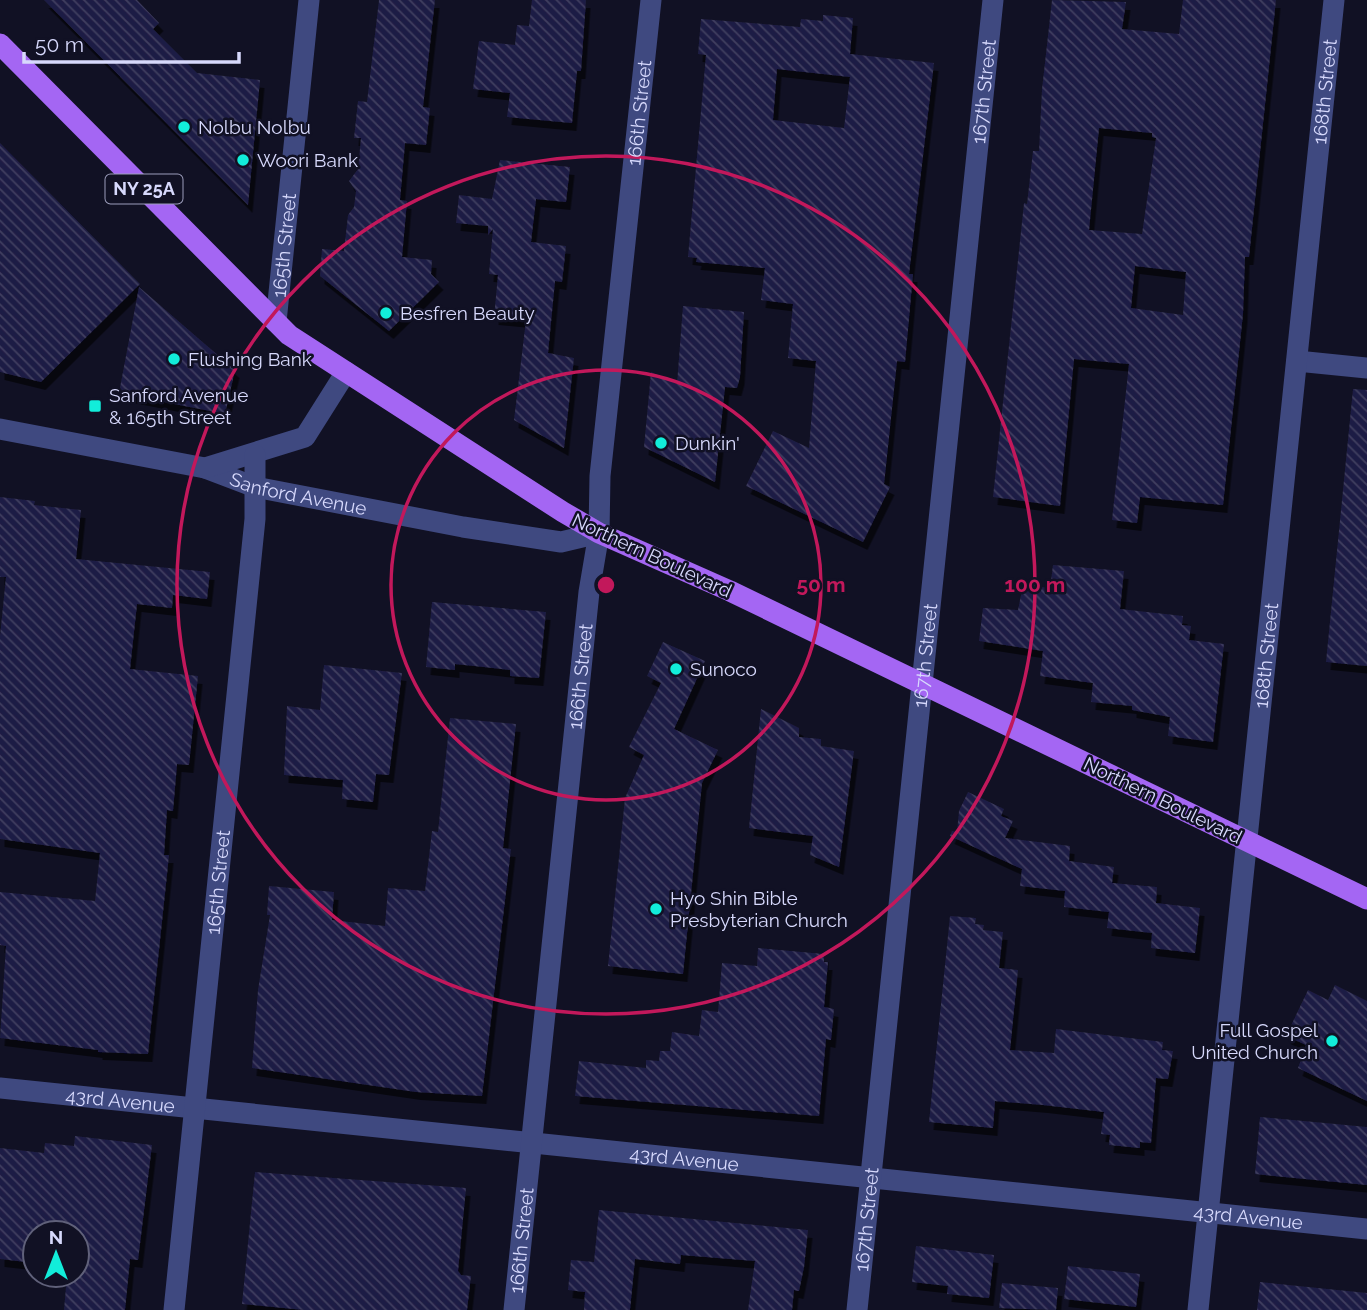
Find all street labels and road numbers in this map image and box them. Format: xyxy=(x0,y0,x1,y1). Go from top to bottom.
street label: 168th Street xyxy=(1308,37,1341,145)
street label: 167th Street xyxy=(967,38,1000,145)
street label: 166th Street xyxy=(622,58,656,167)
road number: NY 25A xyxy=(106,174,182,204)
street label: 165th Street xyxy=(268,191,300,299)
street label: Sanford Avenue xyxy=(227,468,369,519)
street label: Northern Boulevard xyxy=(569,508,735,602)
street label: 168th Street xyxy=(1250,601,1282,709)
street label: 167th Street xyxy=(909,602,941,709)
street label: 166th Street xyxy=(564,622,597,730)
street label: Northern Boulevard xyxy=(1080,752,1246,848)
street label: 165th Street xyxy=(202,828,234,936)
street label: 43rd Avenue xyxy=(65,1084,176,1117)
street label: 43rd Avenue xyxy=(629,1142,740,1175)
street label: 167th Street xyxy=(850,1166,883,1273)
street label: 166th Street xyxy=(505,1186,538,1294)
street label: 43rd Avenue xyxy=(1193,1200,1304,1233)

